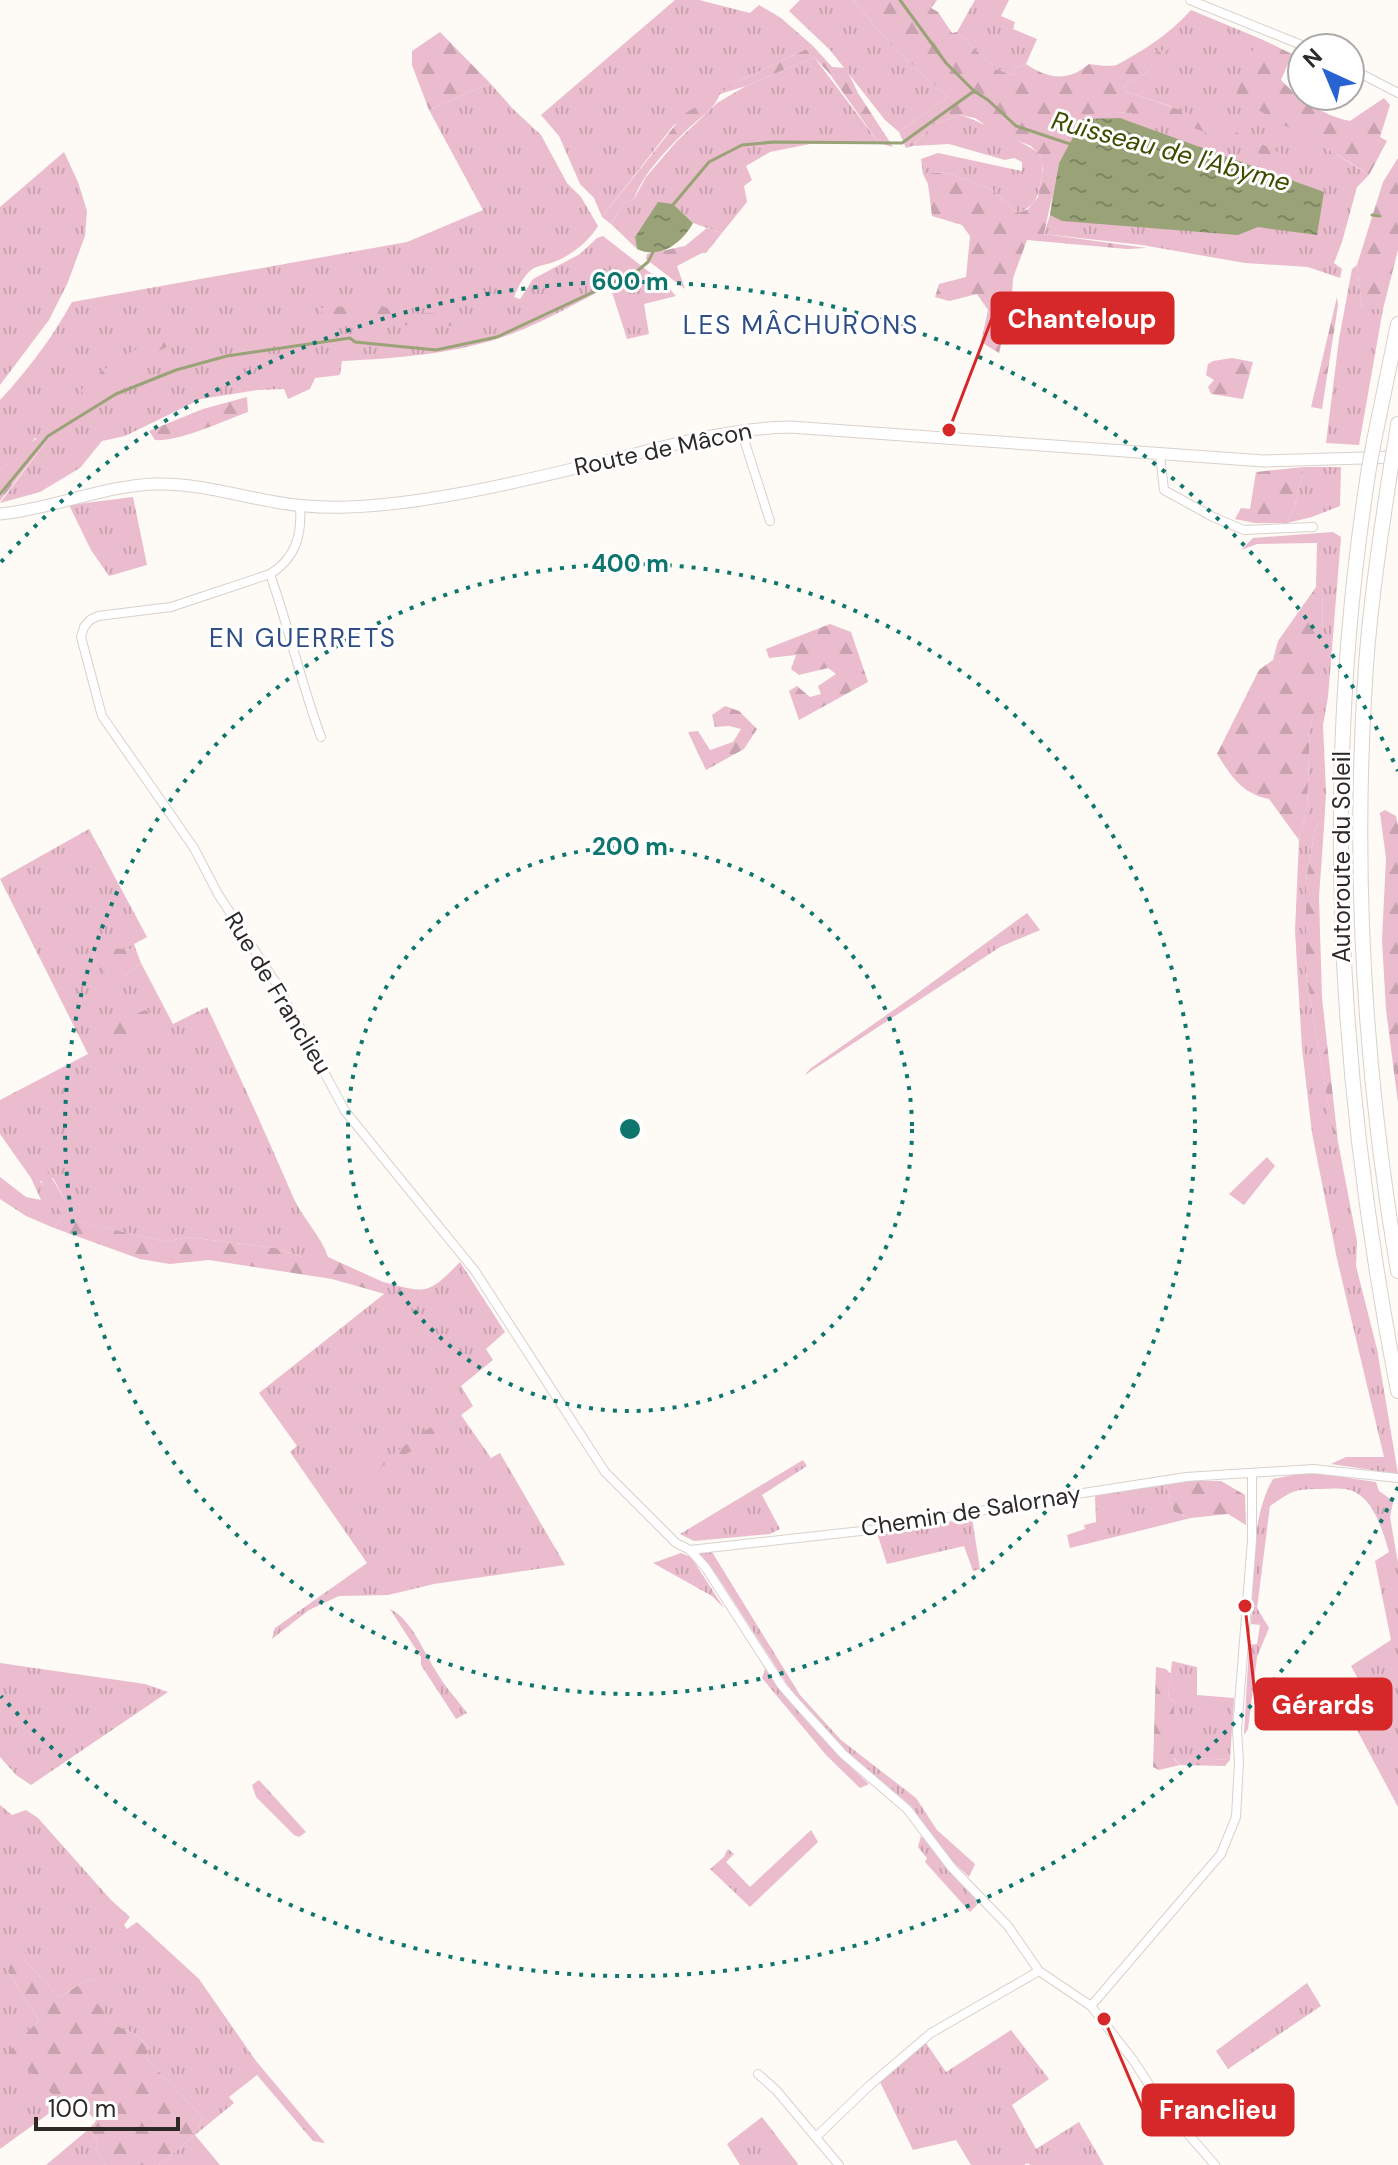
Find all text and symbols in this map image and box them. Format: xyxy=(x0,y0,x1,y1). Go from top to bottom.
north arrow xyxy=(1286,32,1366,112)
text: N xyxy=(1297,42,1328,74)
water label: Ruisseau de l'Abyme xyxy=(1048,103,1294,199)
text: 600 m xyxy=(591,266,669,297)
callout: Chanteloup xyxy=(992,293,1173,343)
text: Chanteloup xyxy=(1008,302,1156,336)
district label: LES MÂCHURONS xyxy=(683,308,919,342)
street label: Route de Mâcon xyxy=(571,415,754,482)
text: 400 m xyxy=(591,548,669,579)
district label: EN GUERRETS xyxy=(209,621,397,655)
street label: Autoroute du Soleil xyxy=(1326,751,1357,963)
text: 200 m xyxy=(592,831,668,862)
street label: Rue de Franclieu xyxy=(218,906,339,1080)
centre of rings xyxy=(616,1115,644,1143)
street label: Chemin de Salornay xyxy=(859,1478,1083,1543)
callout: Gérards xyxy=(1256,1679,1391,1729)
text: Gérards xyxy=(1271,1688,1375,1722)
scale bar xyxy=(36,2081,178,2131)
callout: Franclieu xyxy=(1143,2085,1293,2135)
text: 100 m xyxy=(48,2093,116,2124)
text: Franclieu xyxy=(1159,2093,1277,2127)

